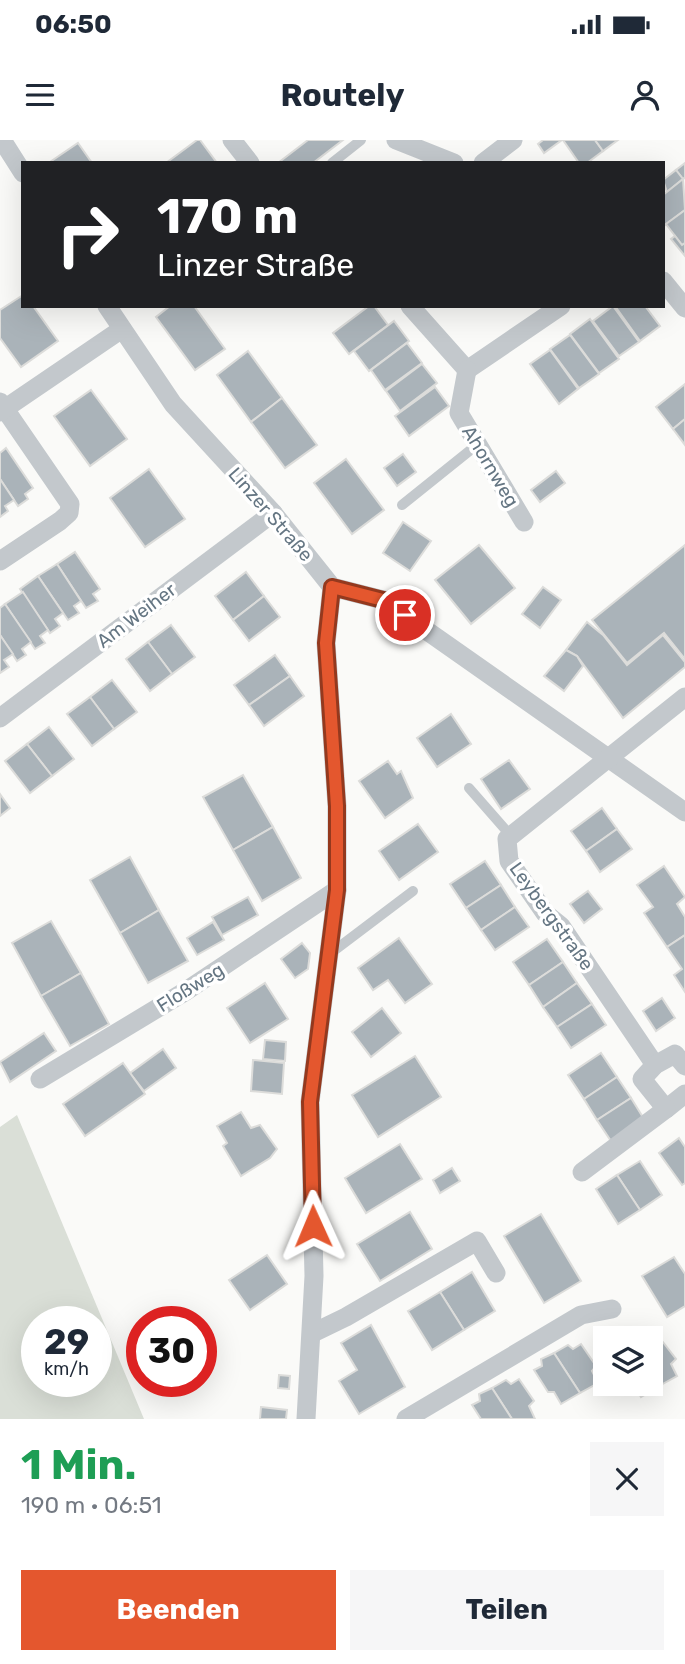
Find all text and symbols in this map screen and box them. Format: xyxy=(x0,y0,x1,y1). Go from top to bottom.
text: 06:50 xyxy=(35,9,112,40)
icon: menu xyxy=(21,76,59,114)
text: Routely xyxy=(280,76,405,114)
icon: person xyxy=(626,76,664,114)
text: 170 m xyxy=(157,187,298,245)
icon: right xyxy=(42,189,133,280)
text: Linzer Straße xyxy=(157,246,354,284)
street label: Ahornweg xyxy=(457,421,524,511)
street label: Linzer Straße xyxy=(224,463,318,566)
street label: Am Weiher xyxy=(92,578,181,653)
pin xyxy=(375,585,435,645)
icon: arrive xyxy=(386,596,424,634)
street label: Leybergstraße xyxy=(505,858,599,975)
street label: Floßweg xyxy=(153,958,228,1017)
position arrow xyxy=(276,1189,350,1263)
speed limit sign: 30 xyxy=(126,1306,217,1397)
text: 29 xyxy=(44,1321,89,1363)
map controls xyxy=(593,1326,663,1396)
button: layers xyxy=(593,1326,663,1396)
text: km/h xyxy=(44,1358,89,1380)
text: 1 Min. xyxy=(21,1440,137,1490)
button: close xyxy=(590,1442,664,1516)
text: 190 m · 06:51 xyxy=(21,1491,162,1519)
button: Beenden xyxy=(21,1570,336,1650)
button: Teilen xyxy=(350,1570,664,1650)

